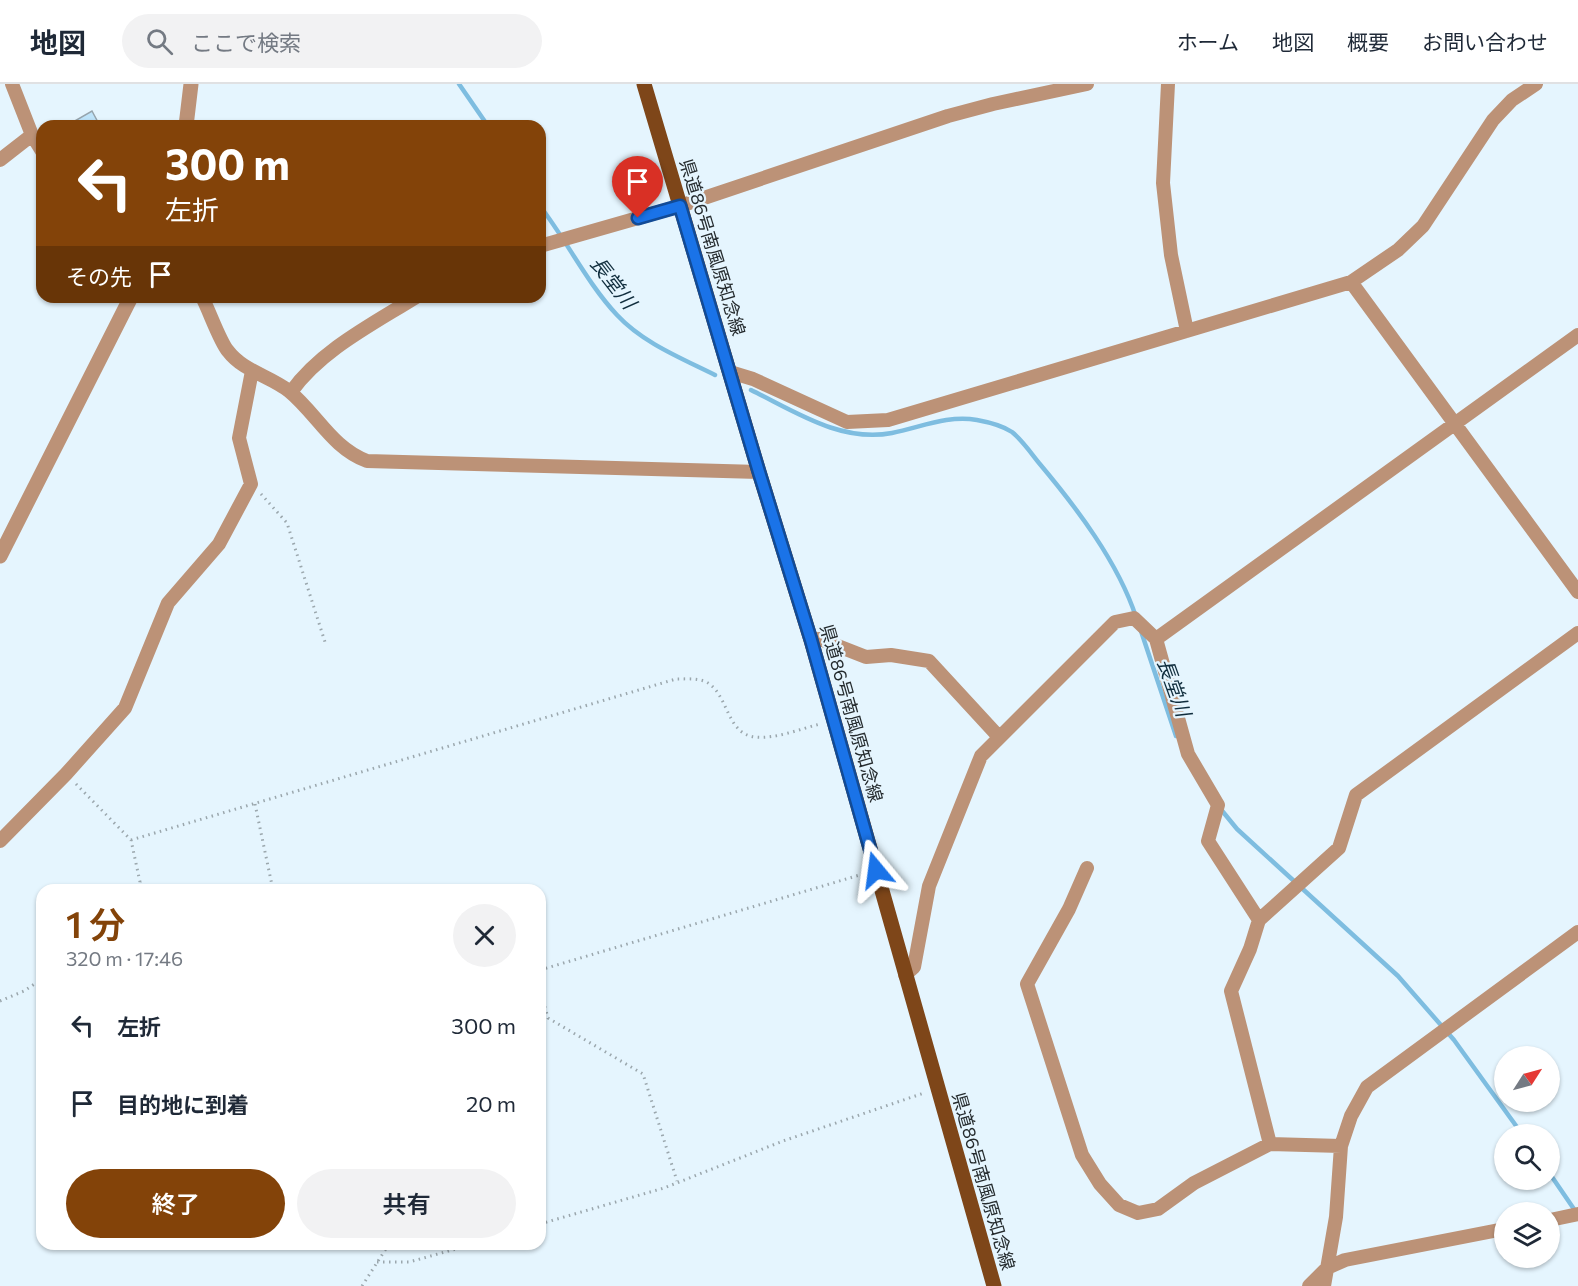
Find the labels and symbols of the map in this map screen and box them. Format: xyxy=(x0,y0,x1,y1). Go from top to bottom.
pin xyxy=(612,156,663,218)
street label: 県道86号南風原知念線 xyxy=(676,156,750,338)
water label: 長堂川 xyxy=(586,251,643,315)
street label: 県道86号南風原知念線 xyxy=(816,622,888,804)
water label: 長堂川 xyxy=(1153,655,1197,721)
position arrow xyxy=(844,838,908,902)
north arrow xyxy=(1494,1046,1560,1112)
street label: 県道86号南風原知念線 xyxy=(948,1090,1020,1272)

